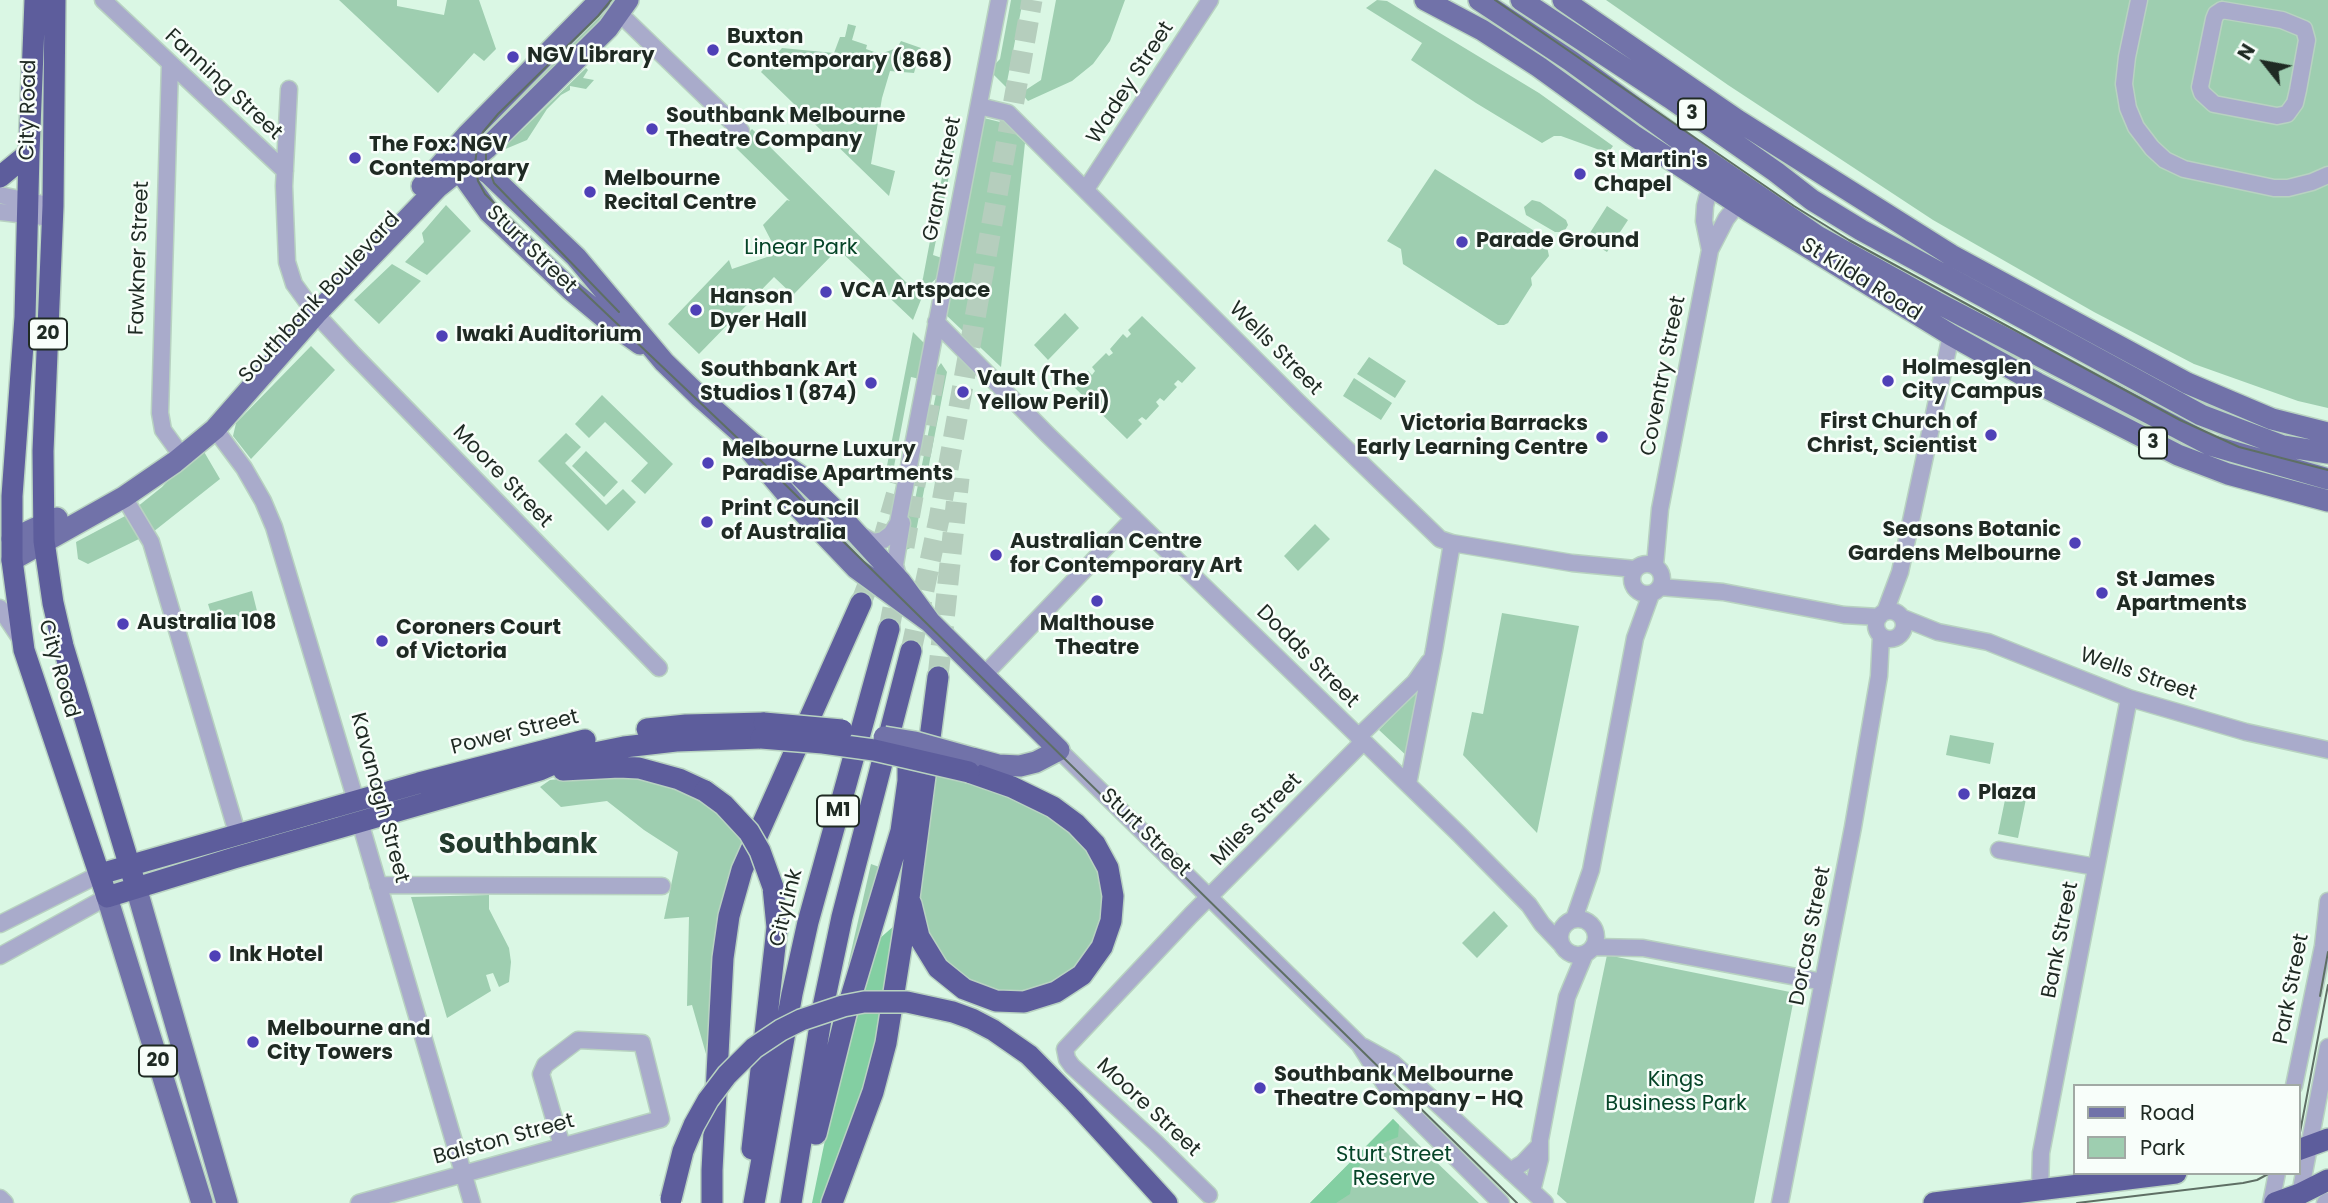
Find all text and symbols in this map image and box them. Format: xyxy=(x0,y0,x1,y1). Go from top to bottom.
street label: Wadey Street xyxy=(1082,17,1180,149)
street label: Fanning Street xyxy=(159,24,287,146)
place label: Buxton Contemporary (868) xyxy=(727,25,952,75)
north arrow xyxy=(2230,28,2300,98)
text: N xyxy=(2231,39,2262,65)
marker: Buxton Contemporary (868) xyxy=(705,42,721,58)
place label: NGV Library xyxy=(527,44,655,70)
marker: NGV Library xyxy=(505,49,521,65)
street label: City Road xyxy=(16,59,42,161)
road number: 3 xyxy=(1678,98,1706,130)
place label: Southbank Melbourne Theatre Company xyxy=(666,104,906,154)
street label: Grant Street xyxy=(919,114,967,244)
marker: Southbank Melbourne Theatre Company xyxy=(644,121,660,137)
place label: The Fox: NGV Contemporary xyxy=(369,133,529,183)
place label: St Martin's Chapel xyxy=(1594,149,1708,199)
marker: The Fox: NGV Contemporary xyxy=(347,150,363,166)
marker: St Martin's Chapel xyxy=(1572,166,1588,182)
place label: Melbourne Recital Centre xyxy=(604,167,757,217)
street label: Fawkner Street xyxy=(125,181,155,335)
marker: Melbourne Recital Centre xyxy=(582,184,598,200)
street label: Sturt Street xyxy=(481,201,581,299)
street label: Southbank Boulevard xyxy=(234,207,406,389)
place label: Parade Ground xyxy=(1476,229,1639,255)
street label: St Kilda Road xyxy=(1796,233,1926,327)
marker: Parade Ground xyxy=(1454,234,1470,250)
park label: Linear Park xyxy=(744,236,858,262)
place label: VCA Artspace xyxy=(840,279,990,305)
marker: VCA Artspace xyxy=(818,284,834,300)
place label: Hanson Dyer Hall xyxy=(710,285,807,335)
street label: Coventry Street xyxy=(1636,294,1692,458)
street label: Wells Street xyxy=(1223,297,1327,401)
marker: Hanson Dyer Hall xyxy=(688,302,704,318)
road number: 20 xyxy=(29,318,67,350)
place label: Iwaki Auditorium xyxy=(456,323,642,349)
marker: Iwaki Auditorium xyxy=(434,328,450,344)
place label: Holmesglen City Campus xyxy=(1902,356,2043,406)
place label: Southbank Art Studios 1 (874) xyxy=(700,358,857,408)
place label: Vault (The Yellow Peril) xyxy=(977,367,1110,417)
marker: Holmesglen City Campus xyxy=(1880,373,1896,389)
marker: Southbank Art Studios 1 (874) xyxy=(863,375,879,391)
marker: Vault (The Yellow Peril) xyxy=(955,384,971,400)
place label: First Church of Christ, Scientist xyxy=(1807,410,1977,460)
place label: Victoria Barracks Early Learning Centre xyxy=(1357,412,1588,462)
street label: Moore Street xyxy=(447,420,557,534)
marker: First Church of Christ, Scientist xyxy=(1983,427,1999,443)
road number: 3 xyxy=(2139,428,2167,458)
marker: Victoria Barracks Early Learning Centre xyxy=(1594,429,1610,445)
place label: Melbourne Luxury Paradise Apartments xyxy=(722,438,953,488)
marker: Melbourne Luxury Paradise Apartments xyxy=(700,455,716,471)
place label: Print Council of Australia xyxy=(721,497,859,547)
marker: Print Council of Australia xyxy=(699,514,715,530)
place label: Seasons Botanic Gardens Melbourne xyxy=(1848,518,2061,568)
place label: Australian Centre for Contemporary Art xyxy=(1010,530,1242,580)
marker: Seasons Botanic Gardens Melbourne xyxy=(2067,535,2083,551)
marker: Australian Centre for Contemporary Art xyxy=(988,547,1004,563)
place label: St James Apartments xyxy=(2116,568,2247,618)
marker: St James Apartments xyxy=(2094,585,2110,601)
marker: Malthouse Theatre xyxy=(1089,593,1105,609)
street label: Dodds Street xyxy=(1250,600,1364,714)
place label: Australia 108 xyxy=(137,611,276,637)
place label: Malthouse Theatre xyxy=(1040,612,1154,662)
marker: Australia 108 xyxy=(115,616,131,632)
place label: Coroners Court of Victoria xyxy=(396,616,561,666)
street label: City Road xyxy=(32,617,84,721)
marker: Coroners Court of Victoria xyxy=(374,633,390,649)
street label: Wells Street xyxy=(2076,643,2200,707)
street label: Power Street xyxy=(449,705,581,761)
street label: Kavanagh Street xyxy=(344,710,414,886)
street label: Miles Street xyxy=(1206,768,1308,872)
place label: Plaza xyxy=(1978,781,2036,807)
street label: Sturt Street xyxy=(1095,784,1195,882)
marker: Plaza xyxy=(1956,786,1972,802)
road number: M1 xyxy=(817,796,859,826)
district label: Southbank xyxy=(439,829,597,863)
street label: Dorcas Street xyxy=(1785,864,1837,1008)
street label: CityLink xyxy=(765,866,809,950)
street label: Bank Street xyxy=(2037,879,2085,1001)
street label: Park Street xyxy=(2269,932,2315,1046)
place label: Ink Hotel xyxy=(229,943,323,969)
marker: Ink Hotel xyxy=(207,948,223,964)
place label: Melbourne and City Towers xyxy=(267,1017,430,1067)
marker: Melbourne and City Towers xyxy=(245,1034,261,1050)
road number: 20 xyxy=(139,1046,177,1077)
street label: Moore Street xyxy=(1091,1053,1205,1163)
place label: Southbank Melbourne Theatre Company - HQ xyxy=(1274,1063,1523,1113)
park label: Kings Business Park xyxy=(1605,1068,1747,1118)
marker: Southbank Melbourne Theatre Company - HQ xyxy=(1252,1080,1268,1096)
legend xyxy=(2072,1084,2300,1175)
text: Road xyxy=(2140,1098,2195,1127)
street label: Balston Street xyxy=(431,1109,577,1171)
text: Park xyxy=(2140,1133,2185,1162)
park label: Sturt Street Reserve xyxy=(1336,1143,1452,1193)

